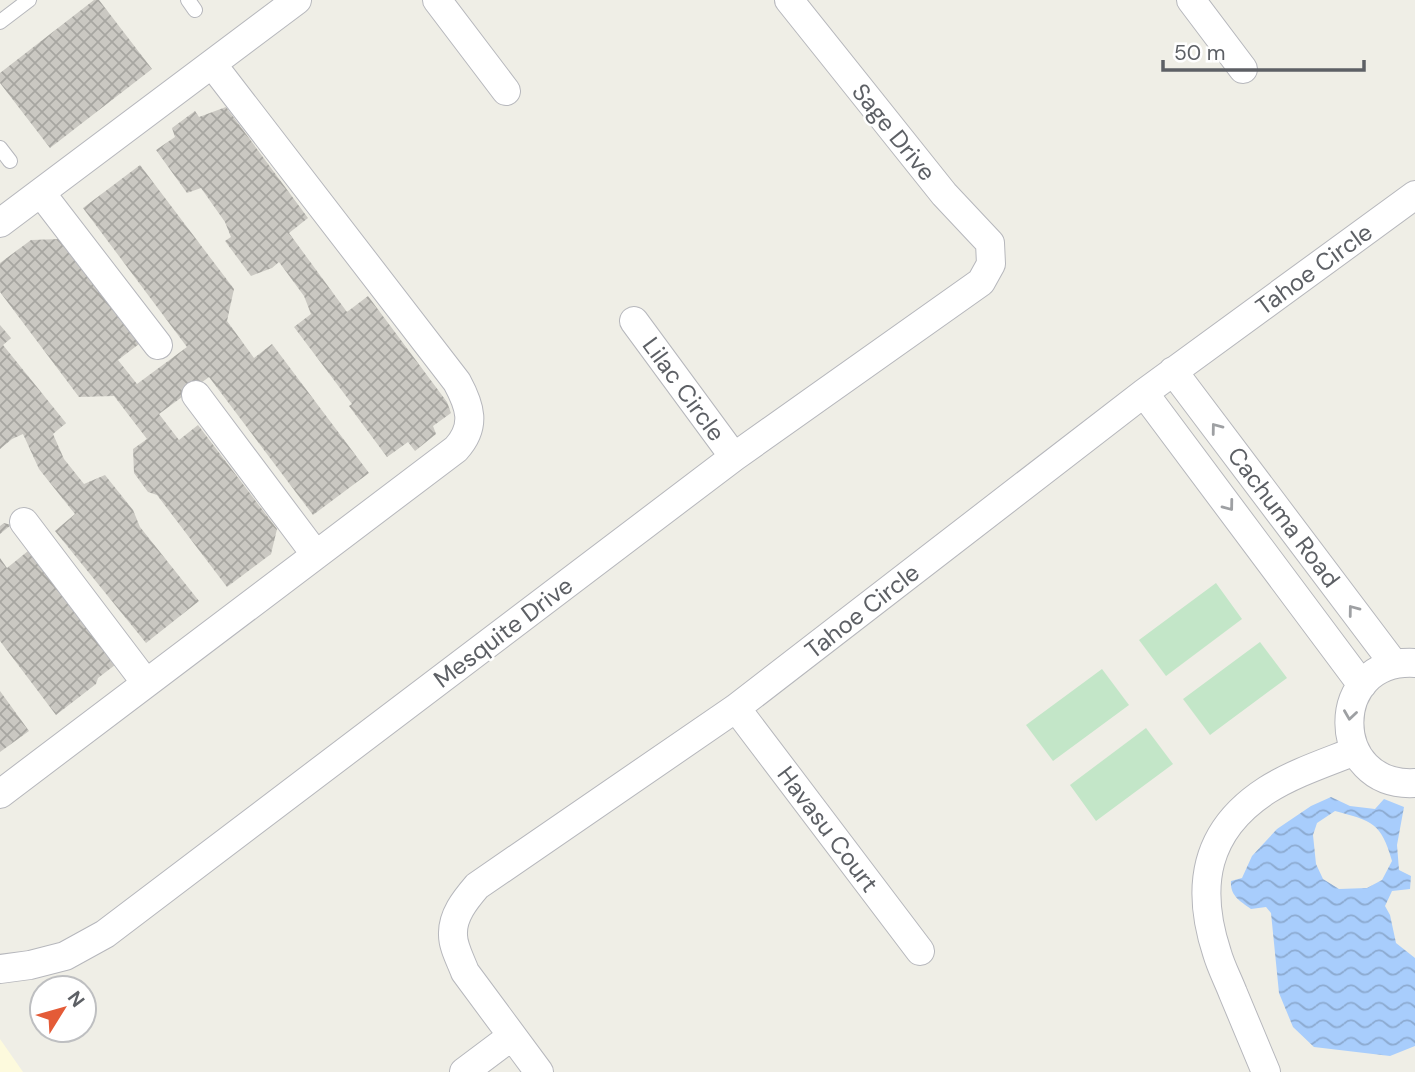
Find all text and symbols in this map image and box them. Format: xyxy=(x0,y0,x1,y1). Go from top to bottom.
scale bar xyxy=(1163,28,1364,72)
text: 50 m xyxy=(1174,39,1225,67)
street label: Sage Drive xyxy=(845,77,943,187)
street label: Tahoe Circle xyxy=(1250,216,1378,322)
street label: Lilac Circle xyxy=(636,331,732,447)
one-way arrow xyxy=(1212,423,1225,436)
street label: Cachuma Road xyxy=(1221,440,1347,594)
one-way arrow xyxy=(1221,499,1233,511)
street label: Tahoe Circle xyxy=(799,557,925,665)
street label: Mesquite Drive xyxy=(427,570,579,694)
one-way arrow xyxy=(1349,605,1362,617)
one-way arrow xyxy=(1343,709,1358,721)
street label: Havasu Court xyxy=(771,760,885,898)
north arrow xyxy=(28,974,98,1044)
text: N xyxy=(62,986,90,1012)

